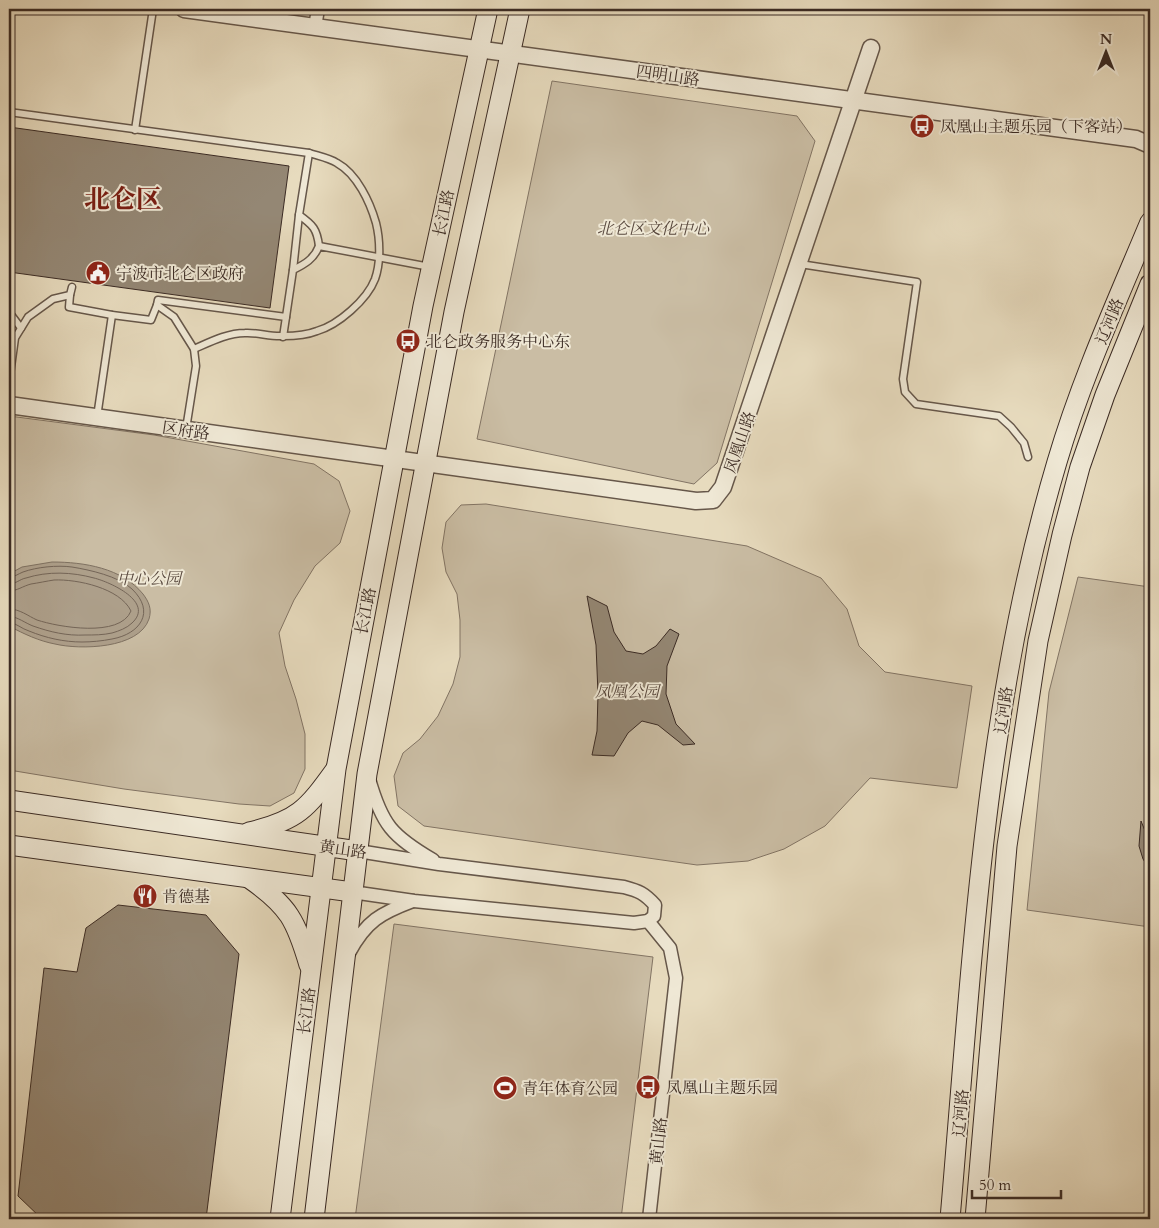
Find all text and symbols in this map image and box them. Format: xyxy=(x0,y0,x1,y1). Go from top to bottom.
north arrow xyxy=(1082,28,1132,78)
text: N xyxy=(1100,30,1112,49)
street label: 四明山路 xyxy=(635,61,701,91)
bus stop icon: 凤凰山主题乐园（下客站） xyxy=(909,113,935,139)
place label: 凤凰山主题乐园（下客站） xyxy=(940,116,1132,138)
district label: 北仑区 xyxy=(84,182,162,217)
street label: 长江路 xyxy=(428,187,460,239)
park label: 北仑区文化中心 xyxy=(597,218,710,240)
public building icon: 宁波市北仑区政府 xyxy=(85,260,111,286)
place label: 宁波市北仑区政府 xyxy=(116,263,244,285)
street label: 辽河路 xyxy=(1091,295,1129,348)
bus stop icon: 北仑政务服务中心东 xyxy=(395,328,421,354)
place label: 北仑政务服务中心东 xyxy=(426,331,570,353)
street label: 凤凰山路 xyxy=(719,408,761,476)
street label: 区府路 xyxy=(161,417,211,445)
park label: 中心公园 xyxy=(117,568,184,590)
street label: 长江路 xyxy=(351,586,381,637)
park label: 凤凰公园 xyxy=(595,681,662,703)
street label: 辽河路 xyxy=(990,685,1018,735)
street label: 黄山路 xyxy=(318,836,368,864)
restaurant icon: 肯德基 xyxy=(132,883,158,909)
place label: 肯德基 xyxy=(162,886,210,908)
street label: 长江路 xyxy=(293,986,321,1036)
bus stop icon: 凤凰山主题乐园 xyxy=(635,1074,661,1100)
sports icon: 青年体育公园 xyxy=(492,1075,518,1101)
place label: 凤凰山主题乐园 xyxy=(666,1077,778,1099)
place label: 青年体育公园 xyxy=(522,1078,618,1100)
street label: 辽河路 xyxy=(948,1088,974,1138)
street label: 黄山路 xyxy=(646,1116,672,1166)
scale bar xyxy=(972,1168,1060,1200)
text: 50 m xyxy=(979,1175,1011,1195)

